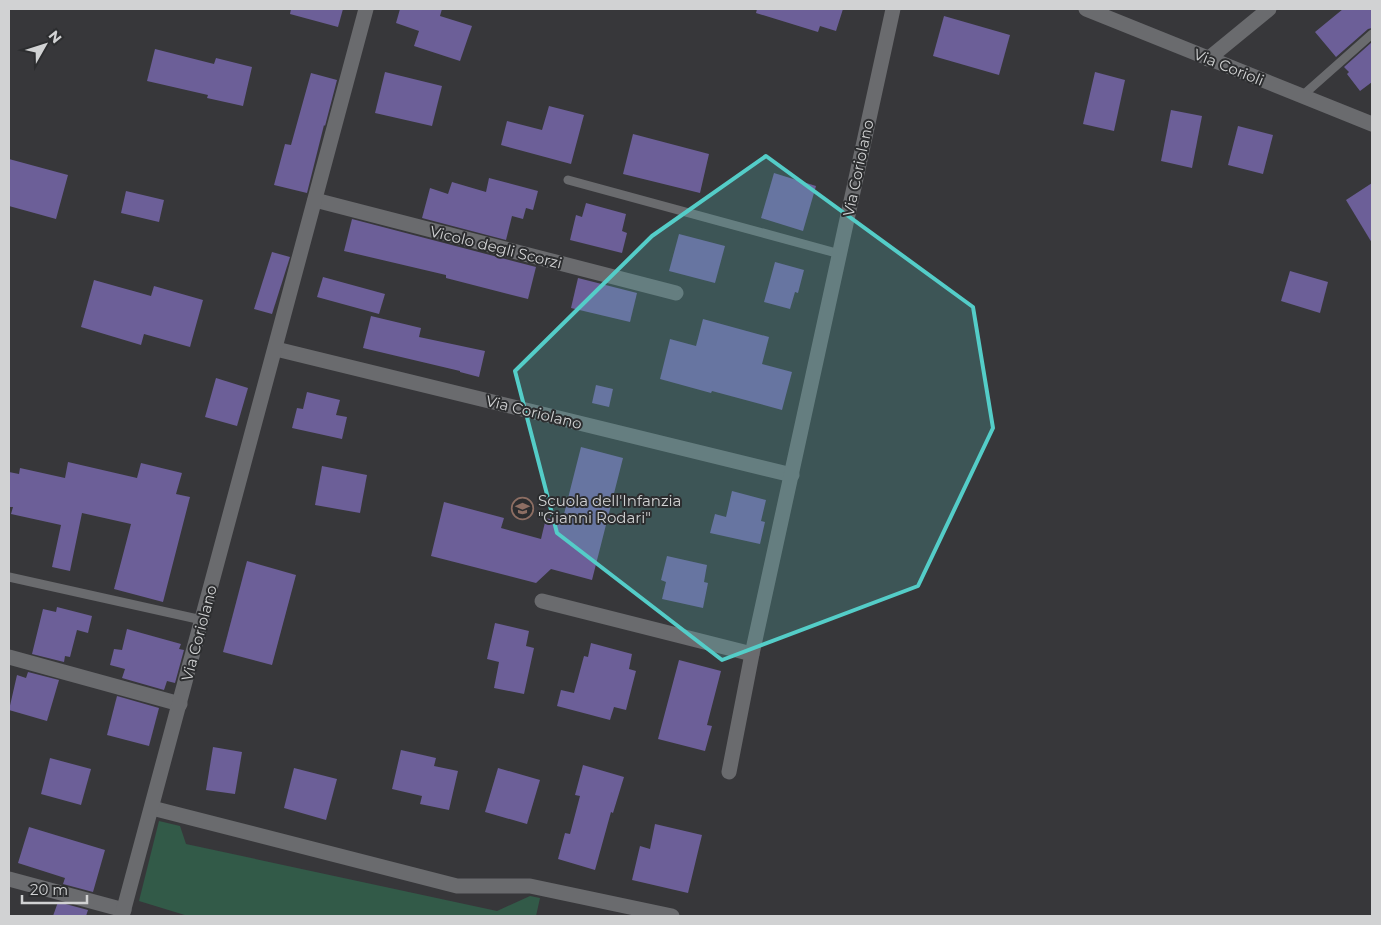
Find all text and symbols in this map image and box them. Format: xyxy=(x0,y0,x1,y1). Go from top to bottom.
north arrow xyxy=(20,20,70,70)
text: N xyxy=(45,27,66,47)
street label: Via Corioli xyxy=(1191,44,1267,90)
street label: Via Coriolano xyxy=(838,118,878,218)
street label: Vicolo degli Scorzi xyxy=(428,221,564,273)
street label: Via Coriolano xyxy=(484,391,584,433)
place label: Scuola dell'Infanzia "Gianni Rodari" xyxy=(538,491,681,527)
school or university icon: Scuola dell'Infanzia "Gianni Rodari" xyxy=(510,497,534,521)
street label: Via Coriolano xyxy=(177,583,221,683)
scale bar xyxy=(22,872,88,904)
text: 20 m xyxy=(30,880,68,899)

